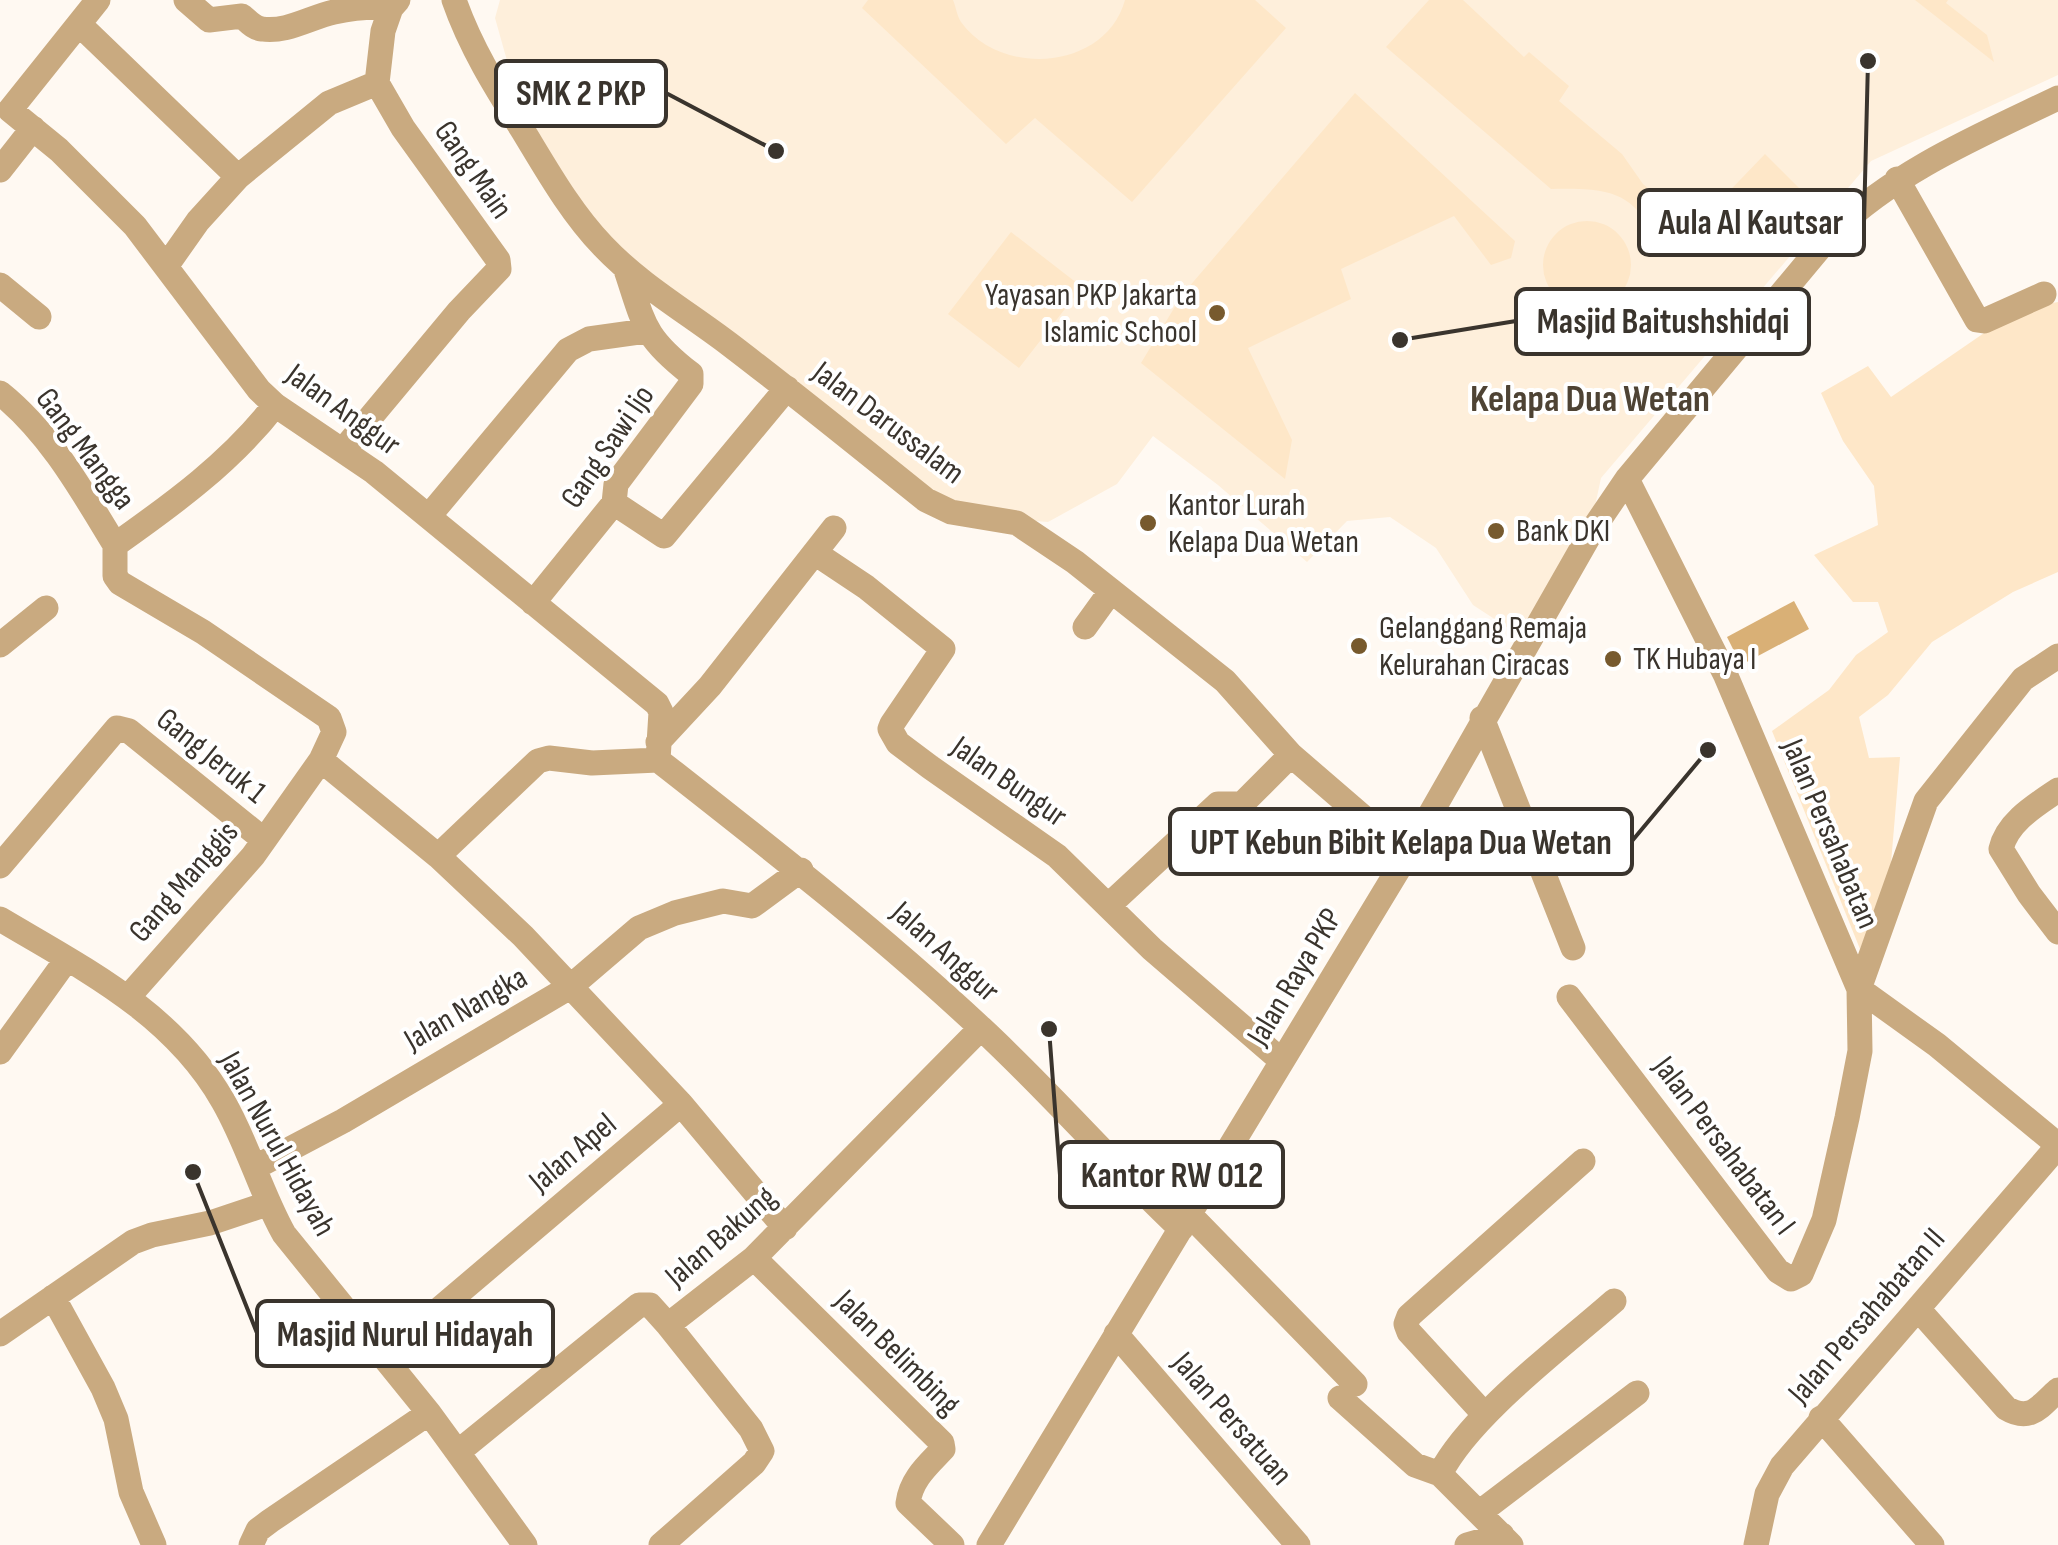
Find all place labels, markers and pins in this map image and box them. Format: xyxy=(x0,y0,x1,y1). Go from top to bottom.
callout: SMK 2 PKP xyxy=(496,61,666,126)
callout: Aula Al Kautsar xyxy=(1639,190,1864,255)
place label: Yayasan PKP Jakarta Islamic School xyxy=(985,276,1197,352)
callout: Masjid Baitushshidqi xyxy=(1516,289,1809,354)
marker: Yayasan PKP Jakarta Islamic School xyxy=(1206,302,1228,324)
place label: Kantor Lurah Kelapa Dua Wetan xyxy=(1168,486,1359,562)
marker: Kantor Lurah Kelapa Dua Wetan xyxy=(1137,512,1159,534)
place label: Bank DKI xyxy=(1516,512,1610,551)
marker: Bank DKI xyxy=(1485,520,1507,542)
place label: Gelanggang Remaja Kelurahan Ciracas xyxy=(1379,609,1587,685)
marker: Gelanggang Remaja Kelurahan Ciracas xyxy=(1348,635,1370,657)
place label: TK Hubaya I xyxy=(1633,640,1756,679)
marker: TK Hubaya I xyxy=(1602,648,1624,670)
callout: UPT Kebun Bibit Kelapa Dua Wetan xyxy=(1170,809,1632,874)
callout: Kantor RW 012 xyxy=(1060,1142,1283,1207)
callout: Masjid Nurul Hidayah xyxy=(257,1301,553,1366)

